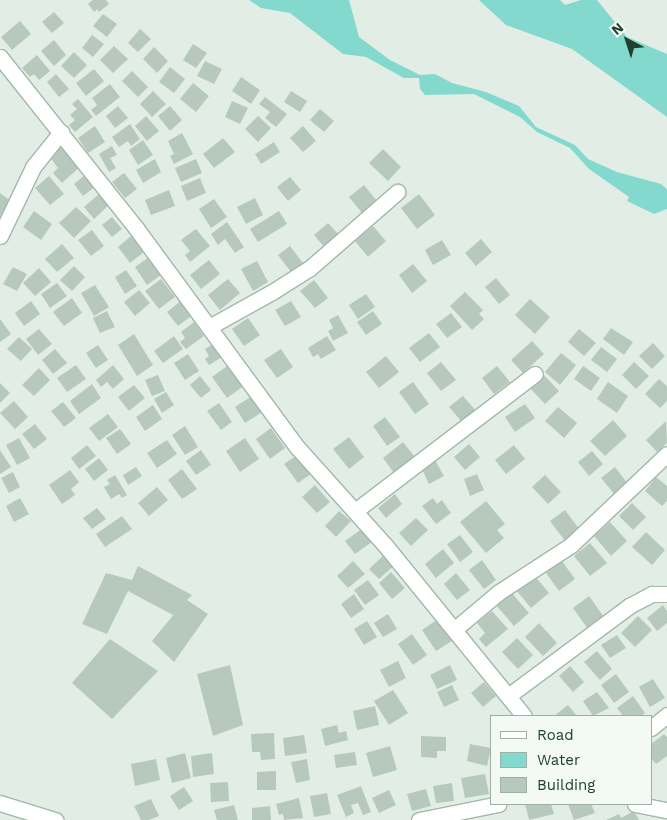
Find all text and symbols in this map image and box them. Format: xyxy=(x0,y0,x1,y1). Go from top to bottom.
north arrow xyxy=(602,15,652,65)
text: N xyxy=(608,19,626,38)
legend xyxy=(490,715,652,805)
text: Road xyxy=(537,726,574,744)
text: Water xyxy=(537,751,580,769)
text: Building xyxy=(537,776,595,794)

